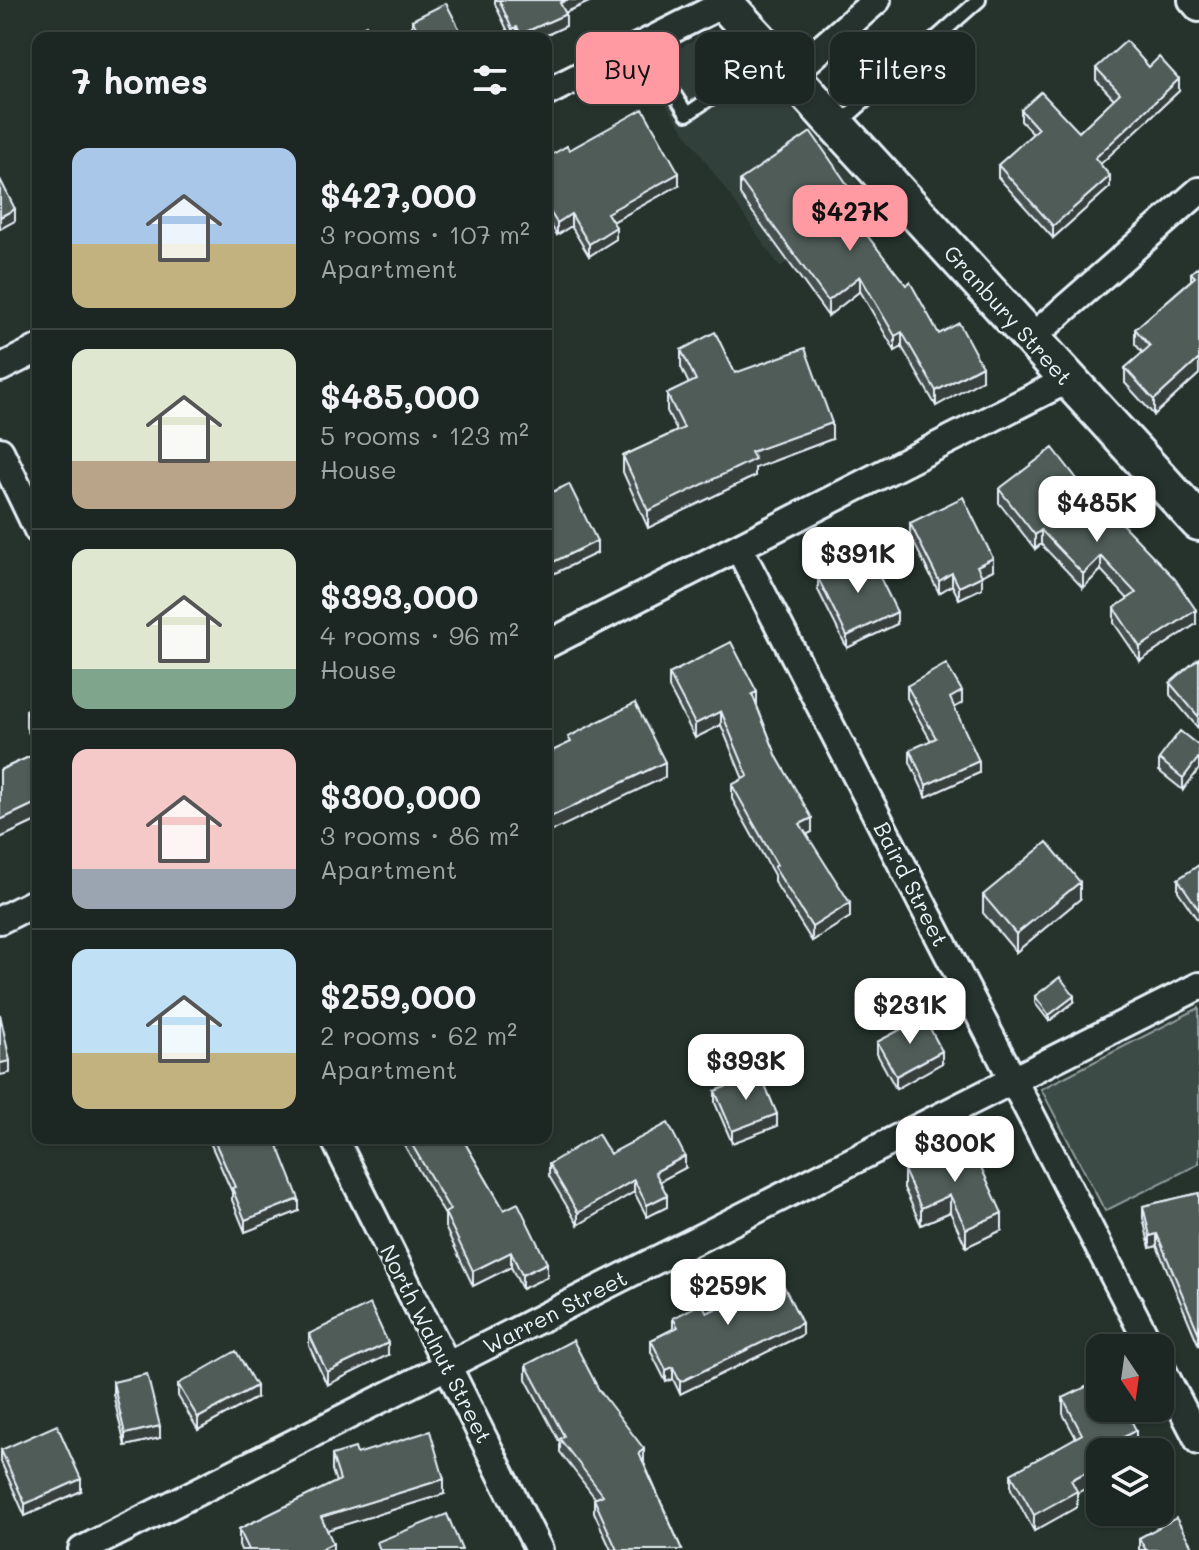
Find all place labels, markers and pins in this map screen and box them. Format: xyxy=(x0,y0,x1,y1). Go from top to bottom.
pin: $427K xyxy=(794,185,906,253)
pin: $485K xyxy=(1041,476,1153,544)
pin: $391K xyxy=(802,527,914,595)
pin: $231K xyxy=(854,978,966,1046)
pin: $393K xyxy=(690,1034,802,1102)
pin: $300K xyxy=(899,1116,1011,1184)
pin: $259K xyxy=(672,1259,784,1327)

